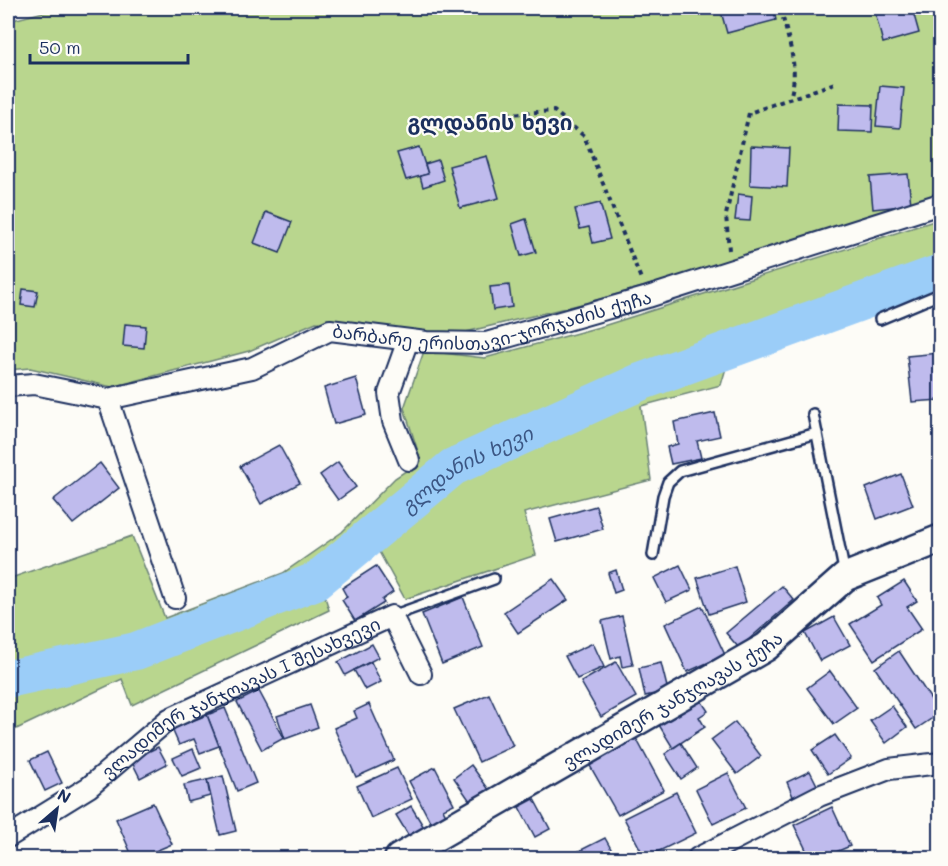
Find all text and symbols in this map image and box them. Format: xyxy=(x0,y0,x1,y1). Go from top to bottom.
scale bar xyxy=(30,27,188,65)
text: 50 m xyxy=(39,35,81,59)
district label: გლდანის ხევი xyxy=(407,108,573,136)
street label: ბარბარე ერისთავი-ჯორჯაძის ქუჩა xyxy=(331,285,654,355)
water label: გლდანის ხევი xyxy=(395,419,538,518)
street label: ვლადიმერ ჯანჯღავას I შესახვევი xyxy=(96,611,384,784)
street label: ვლადიმერ ჯანჯღავას ქუჩა xyxy=(558,626,788,773)
north arrow xyxy=(27,779,87,839)
text: N xyxy=(54,783,75,808)

